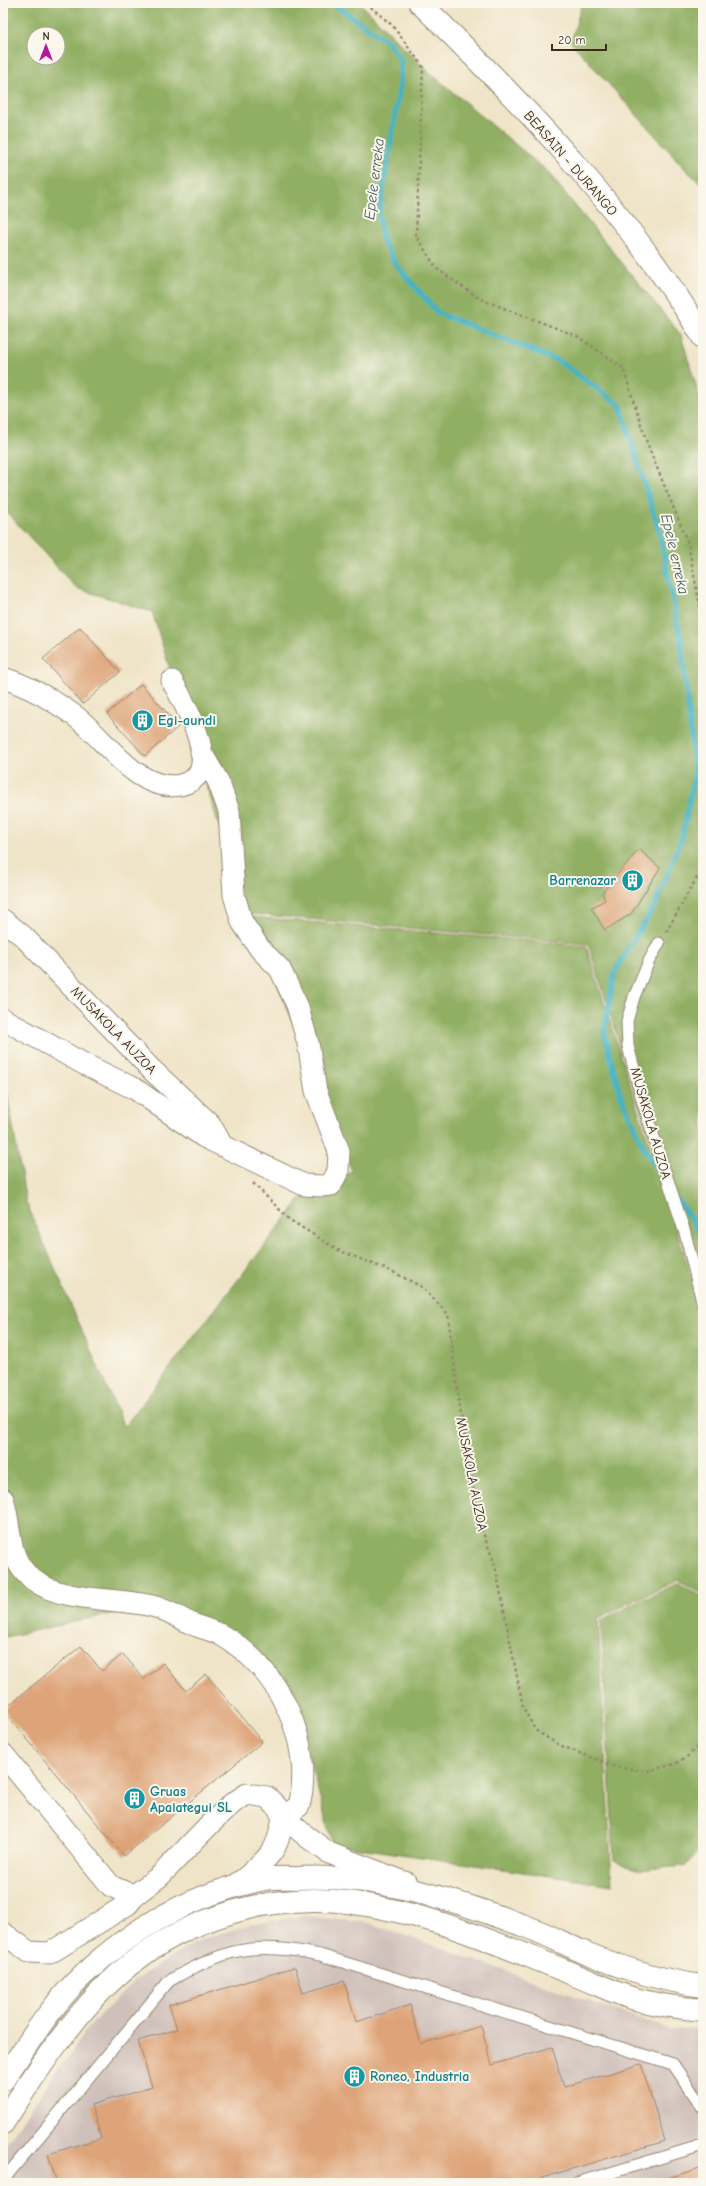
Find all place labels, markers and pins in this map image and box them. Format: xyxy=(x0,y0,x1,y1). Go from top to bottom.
building icon: Egi-aundi xyxy=(130,707,156,733)
place label: Egi-aundi xyxy=(158,712,216,729)
building icon: Barrenazar xyxy=(619,867,645,893)
place label: Barrenazar xyxy=(549,872,616,889)
place label: Gruas Apalategui SL xyxy=(150,1783,232,1816)
building icon: Gruas Apalategui SL xyxy=(122,1786,148,1812)
building icon: Roneo, Industria xyxy=(341,2063,367,2089)
place label: Roneo, Industria xyxy=(370,2068,469,2085)

